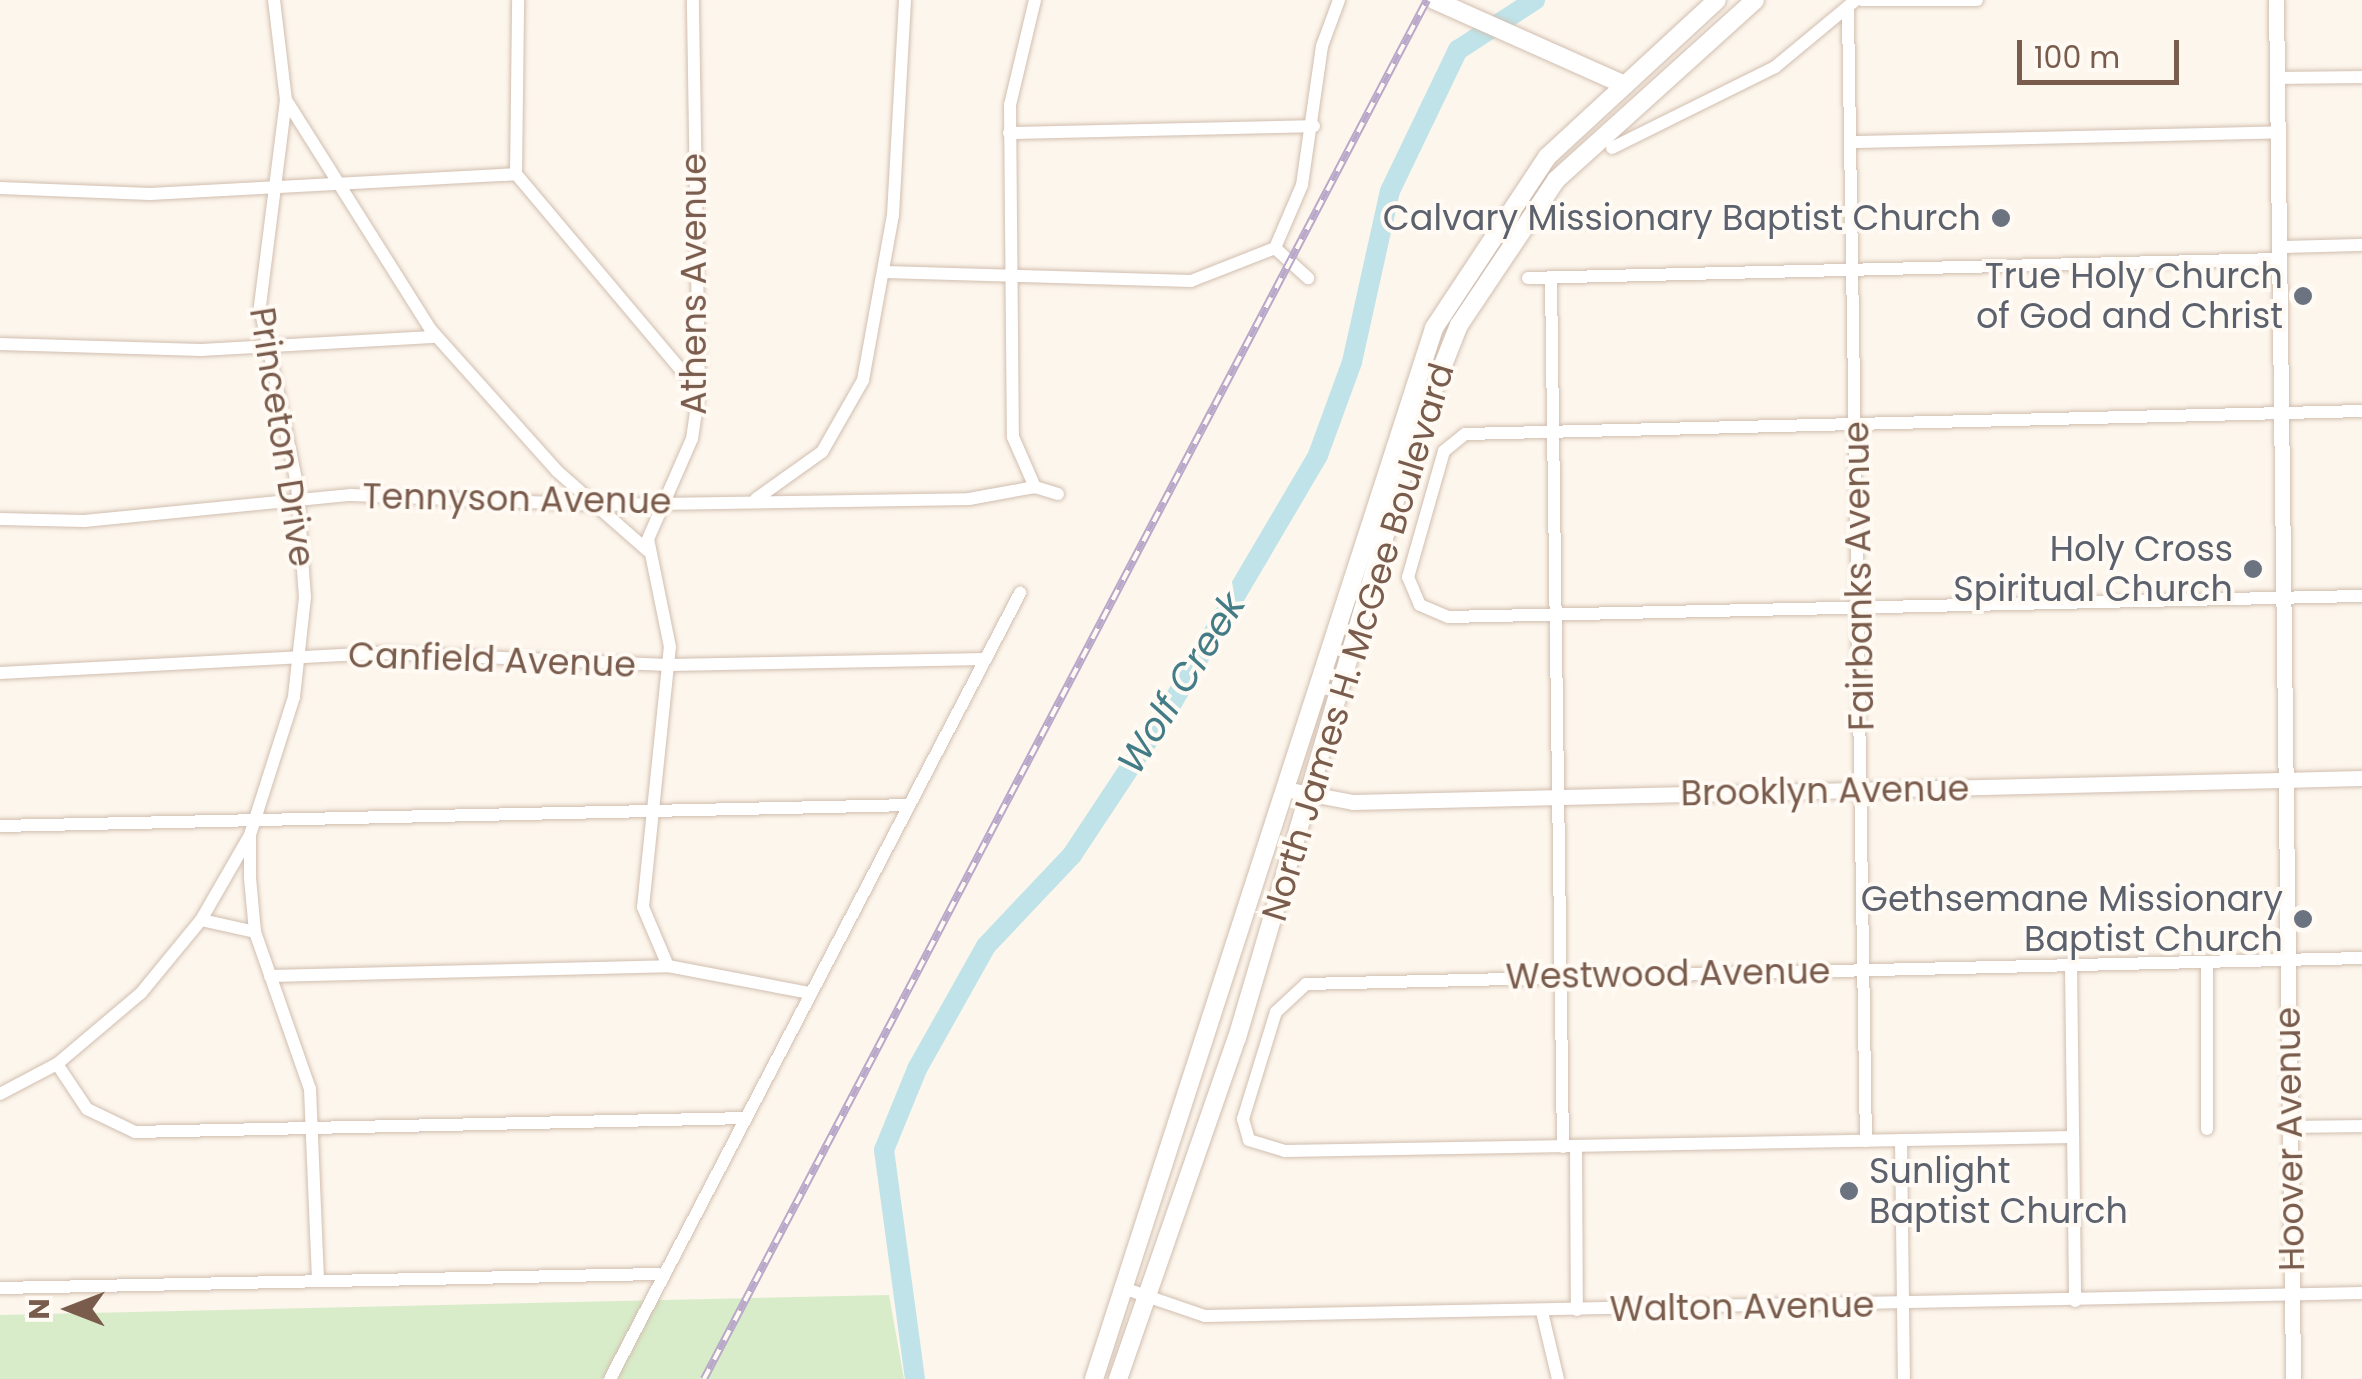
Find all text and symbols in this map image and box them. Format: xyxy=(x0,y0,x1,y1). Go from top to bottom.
scale bar xyxy=(2022,20,2184,82)
text: 100 m xyxy=(2034,36,2120,79)
street label: Athens Avenue xyxy=(673,153,715,415)
place label: Calvary Missionary Baptist Church xyxy=(1383,197,1981,239)
marker: Calvary Missionary Baptist Church xyxy=(1990,207,2012,229)
place label: True Holy Church of God and Christ xyxy=(1976,255,2283,337)
marker: True Holy Church of God and Christ xyxy=(2292,285,2314,307)
street label: Princeton Drive xyxy=(241,304,323,570)
street label: North James H. McGee Boulevard xyxy=(1253,358,1463,926)
street label: Fairbanks Avenue xyxy=(1835,421,1883,731)
street label: Tennyson Avenue xyxy=(362,475,672,523)
place label: Holy Cross Spiritual Church xyxy=(1953,528,2233,610)
marker: Holy Cross Spiritual Church xyxy=(2242,558,2264,580)
water label: Wolf Creek xyxy=(1107,584,1255,782)
street label: Canfield Avenue xyxy=(347,634,637,686)
street label: Brooklyn Avenue xyxy=(1680,767,1970,815)
place label: Gethsemane Missionary Baptist Church xyxy=(1861,878,2283,960)
marker: Gethsemane Missionary Baptist Church xyxy=(2292,908,2314,930)
street label: Westwood Avenue xyxy=(1505,950,1831,998)
street label: Hoover Avenue xyxy=(2267,1007,2313,1271)
place label: Sunlight Baptist Church xyxy=(1869,1150,2128,1232)
marker: Sunlight Baptist Church xyxy=(1838,1180,1860,1202)
north arrow xyxy=(20,1259,120,1359)
street label: Walton Avenue xyxy=(1609,1284,1875,1330)
text: N xyxy=(20,1298,59,1320)

